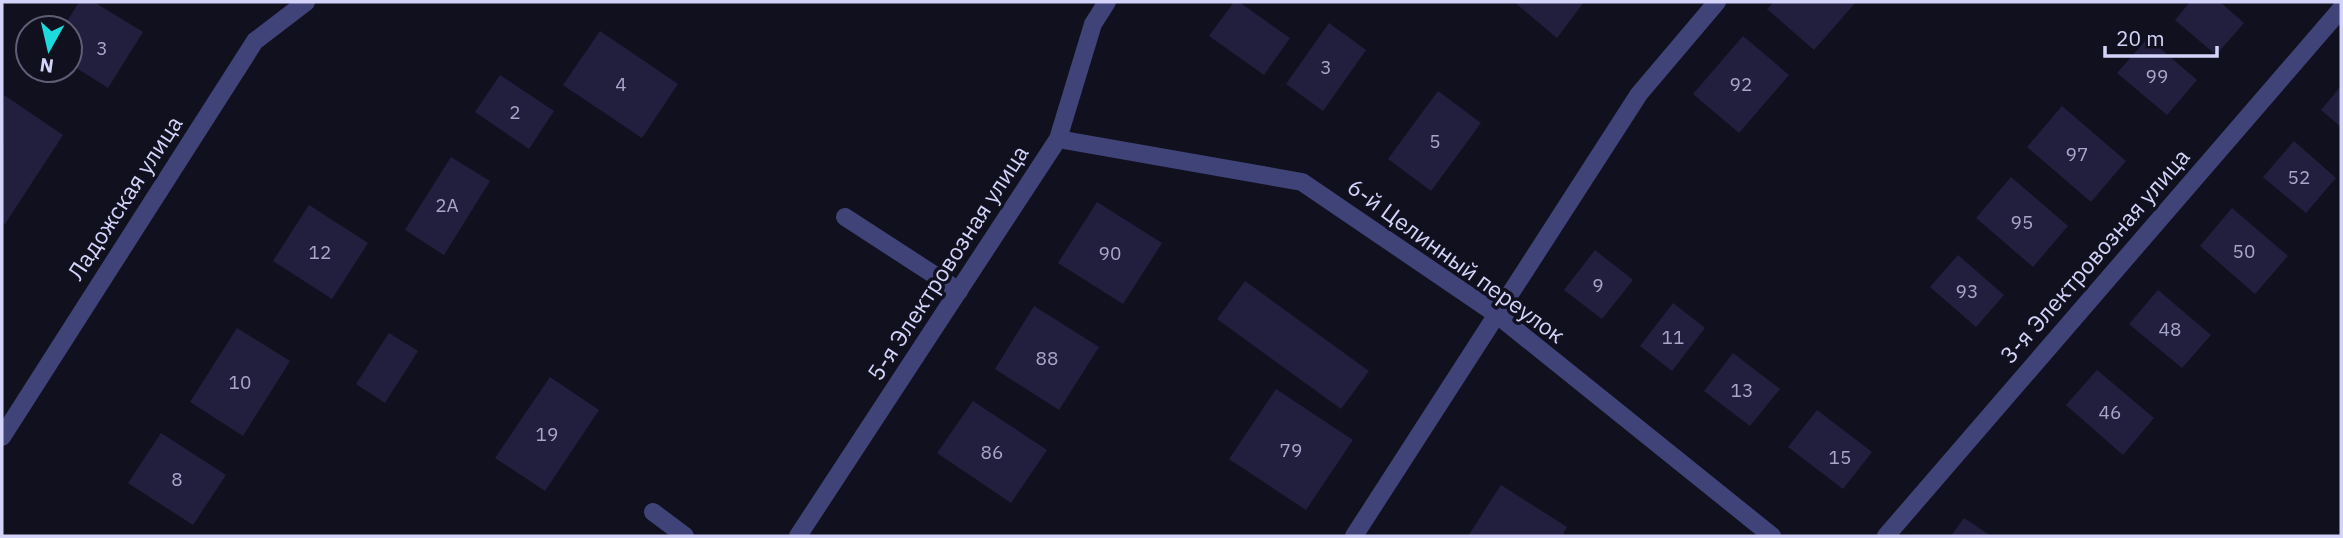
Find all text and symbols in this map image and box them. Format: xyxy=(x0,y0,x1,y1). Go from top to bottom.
north arrow xyxy=(14,14,84,84)
scale bar xyxy=(2105,14,2217,58)
text: 20 m xyxy=(2116,24,2165,52)
house number: 3 xyxy=(96,36,108,60)
text: N xyxy=(38,53,55,79)
house number: 3 xyxy=(1320,55,1332,79)
house number: 99 xyxy=(2146,64,2168,88)
house number: 4 xyxy=(615,72,627,96)
house number: 92 xyxy=(1730,72,1752,96)
house number: 2 xyxy=(509,100,521,124)
street label: Ладожская улица xyxy=(60,110,188,285)
house number: 5 xyxy=(1429,129,1441,153)
street label: 5-я Электровозная улица xyxy=(860,139,1035,386)
street label: 3-я Электровозная улица xyxy=(1993,142,2196,369)
house number: 97 xyxy=(2066,142,2088,166)
house number: 52 xyxy=(2288,165,2310,189)
street label: 6-й Целинный переулок xyxy=(1342,171,1571,349)
house number: 2А xyxy=(435,193,459,217)
house number: 95 xyxy=(2011,210,2033,234)
house number: 50 xyxy=(2233,239,2255,263)
house number: 12 xyxy=(309,240,331,264)
house number: 90 xyxy=(1099,241,1121,265)
house number: 9 xyxy=(1592,273,1604,297)
house number: 93 xyxy=(1956,279,1978,303)
house number: 48 xyxy=(2159,317,2181,341)
house number: 11 xyxy=(1662,325,1684,349)
house number: 88 xyxy=(1036,346,1058,370)
house number: 10 xyxy=(229,370,251,394)
house number: 13 xyxy=(1731,378,1753,402)
house number: 46 xyxy=(2099,400,2121,424)
house number: 19 xyxy=(536,422,558,446)
house number: 79 xyxy=(1280,438,1302,462)
house number: 86 xyxy=(981,440,1003,464)
house number: 15 xyxy=(1829,445,1851,469)
house number: 8 xyxy=(171,467,183,491)

